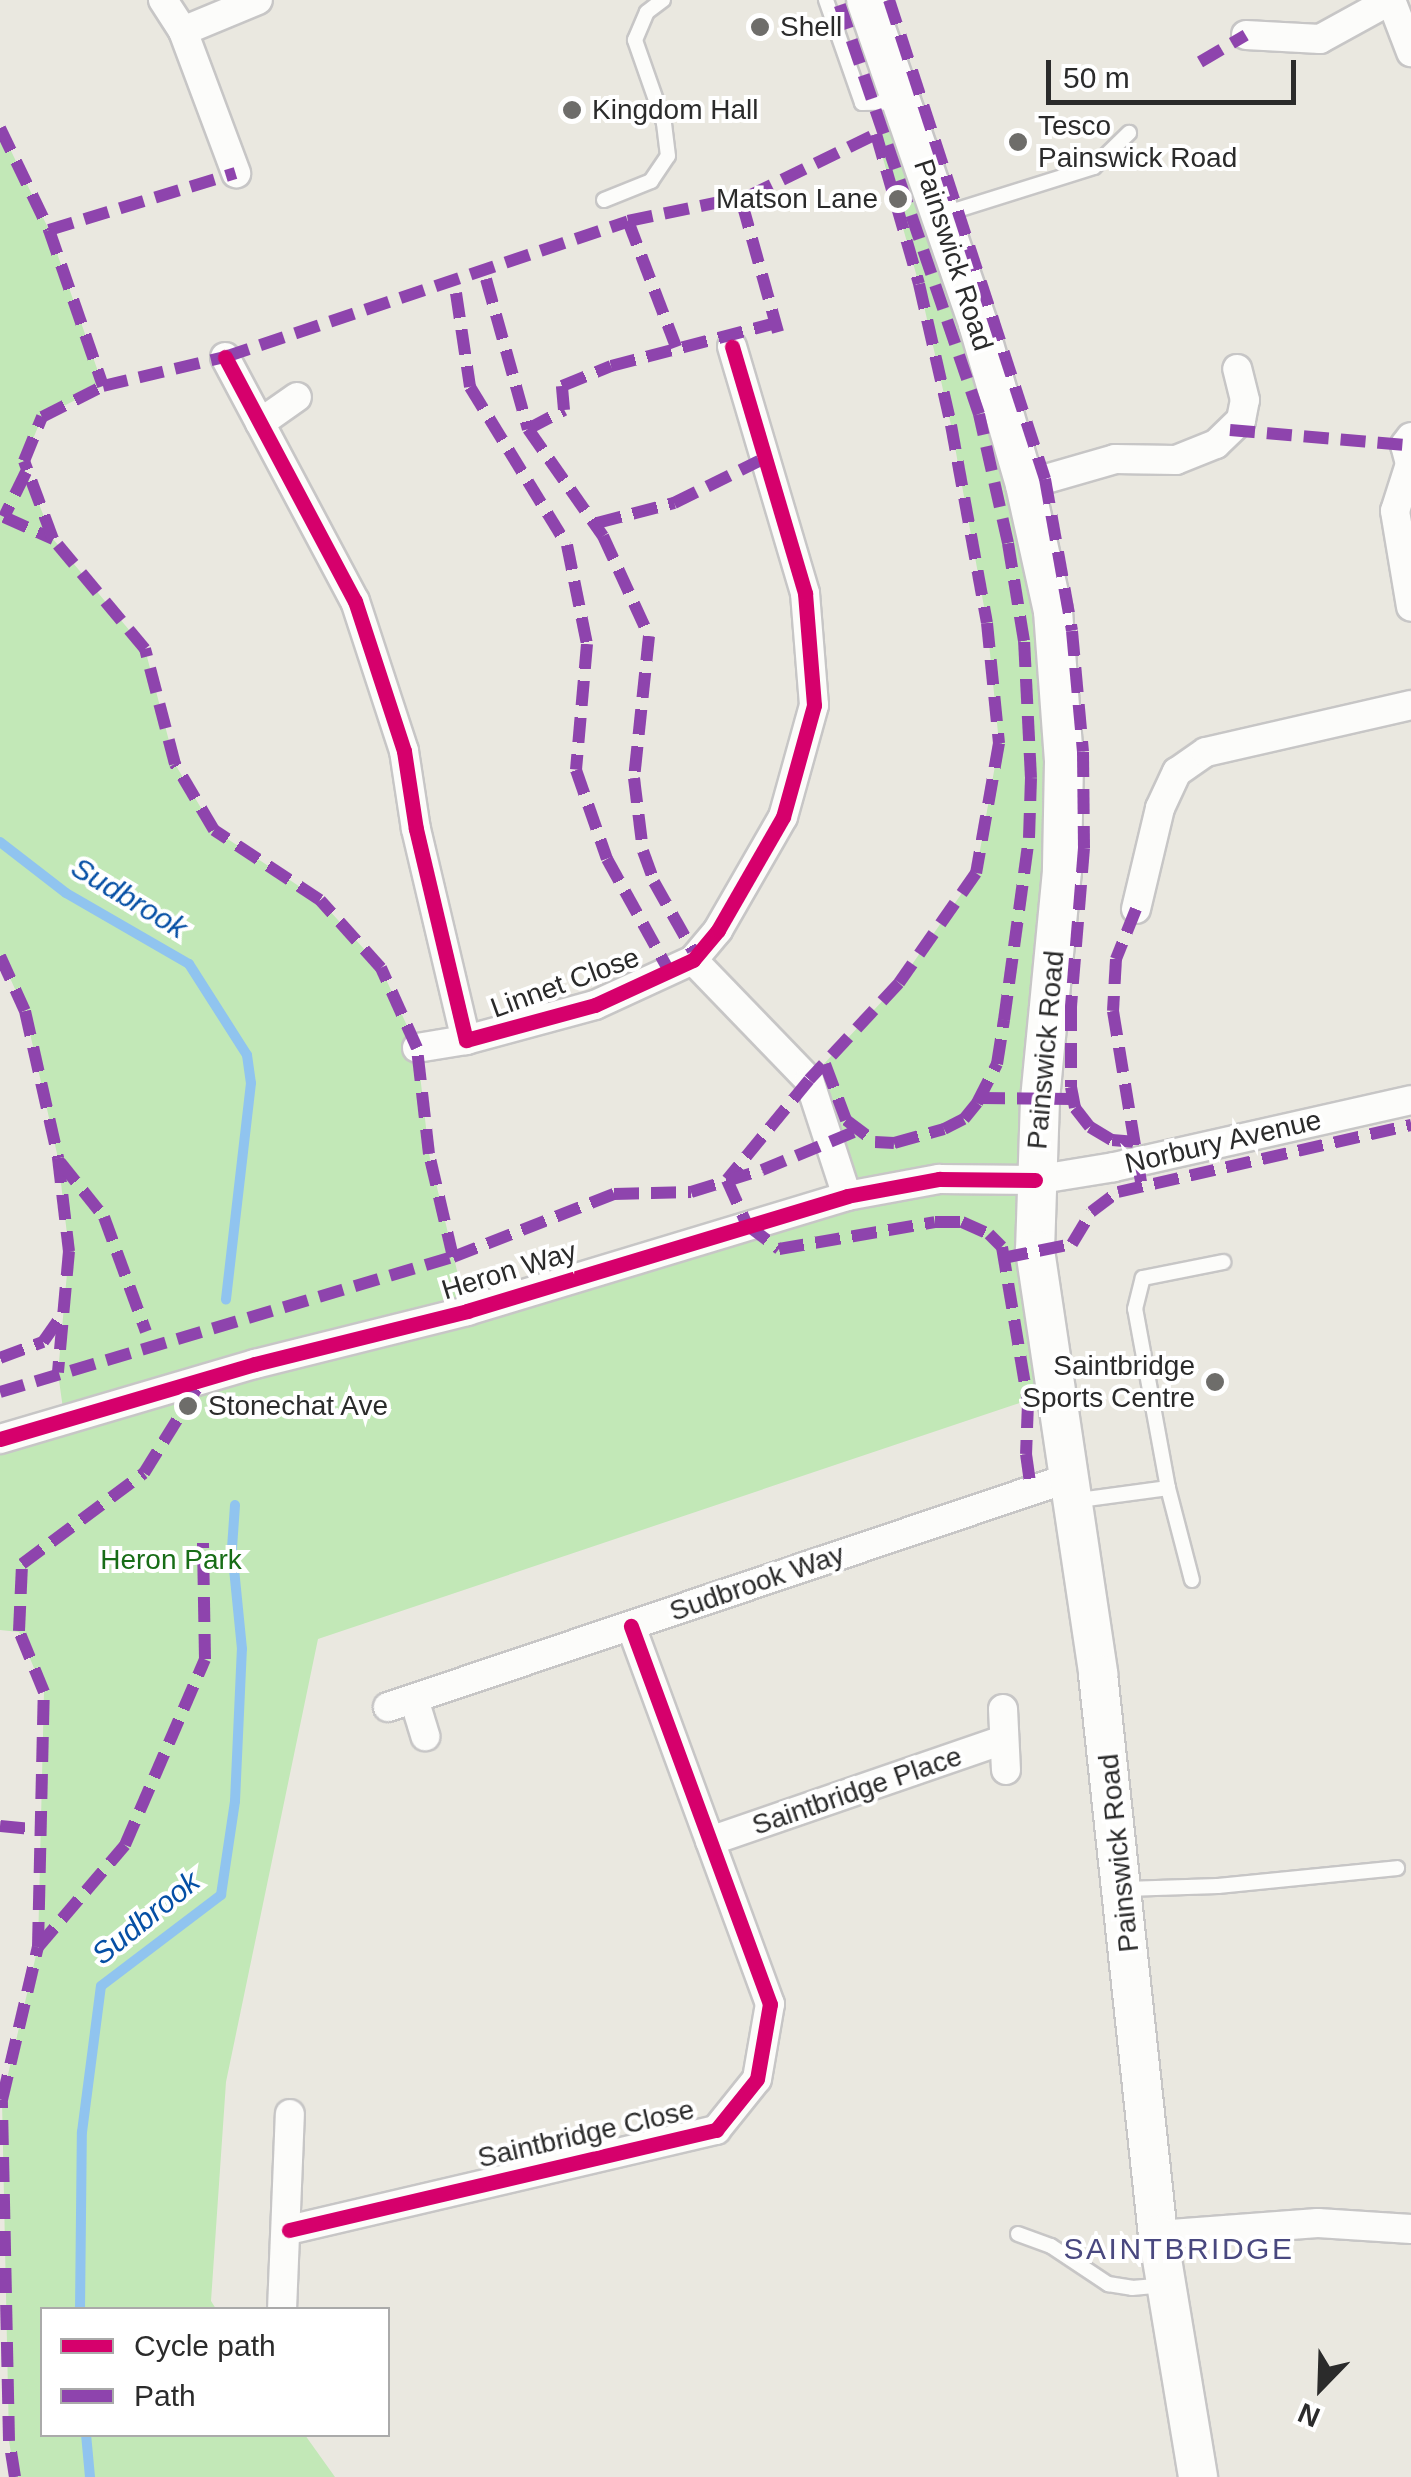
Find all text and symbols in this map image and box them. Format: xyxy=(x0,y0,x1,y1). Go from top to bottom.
place label: Shell xyxy=(780,10,842,44)
marker: Shell xyxy=(749,16,771,38)
scale bar xyxy=(1051,40,1301,102)
text: 50 m xyxy=(1063,61,1130,94)
place label: Kingdom Hall xyxy=(592,93,759,127)
marker: Kingdom Hall xyxy=(561,99,583,121)
place label: Tesco Painswick Road xyxy=(1038,109,1237,175)
marker: Tesco Painswick Road xyxy=(1007,131,1029,153)
street label: Painswick Road xyxy=(906,155,1000,355)
place label: Matson Lane xyxy=(716,182,878,216)
marker: Matson Lane xyxy=(887,188,909,210)
water label: Sudbrook xyxy=(65,849,193,947)
street label: Linnet Close xyxy=(486,941,644,1025)
street label: Painswick Road xyxy=(1021,949,1071,1151)
street label: Norbury Avenue xyxy=(1121,1103,1325,1181)
street label: Heron Way xyxy=(438,1235,580,1307)
place label: Saintbridge Sports Centre xyxy=(1022,1349,1195,1415)
marker: Saintbridge Sports Centre xyxy=(1204,1371,1226,1393)
place label: Stonechat Ave xyxy=(208,1389,390,1423)
marker: Stonechat Ave xyxy=(177,1395,199,1417)
street label: Sudbrook Way xyxy=(665,1537,849,1629)
park label: Heron Park xyxy=(100,1543,242,1577)
street label: Saintbridge Place xyxy=(748,1739,966,1843)
street label: Painswick Road xyxy=(1092,1752,1146,1954)
water label: Sudbrook xyxy=(85,1864,207,1972)
street label: Saintbridge Close xyxy=(475,2093,697,2175)
district label: SAINTBRIDGE xyxy=(1064,2231,1294,2267)
legend xyxy=(40,2307,390,2437)
text: Cycle path xyxy=(134,2329,276,2362)
north arrow xyxy=(1271,2337,1371,2437)
text: Path xyxy=(134,2379,196,2412)
text: N xyxy=(1294,2397,1324,2433)

